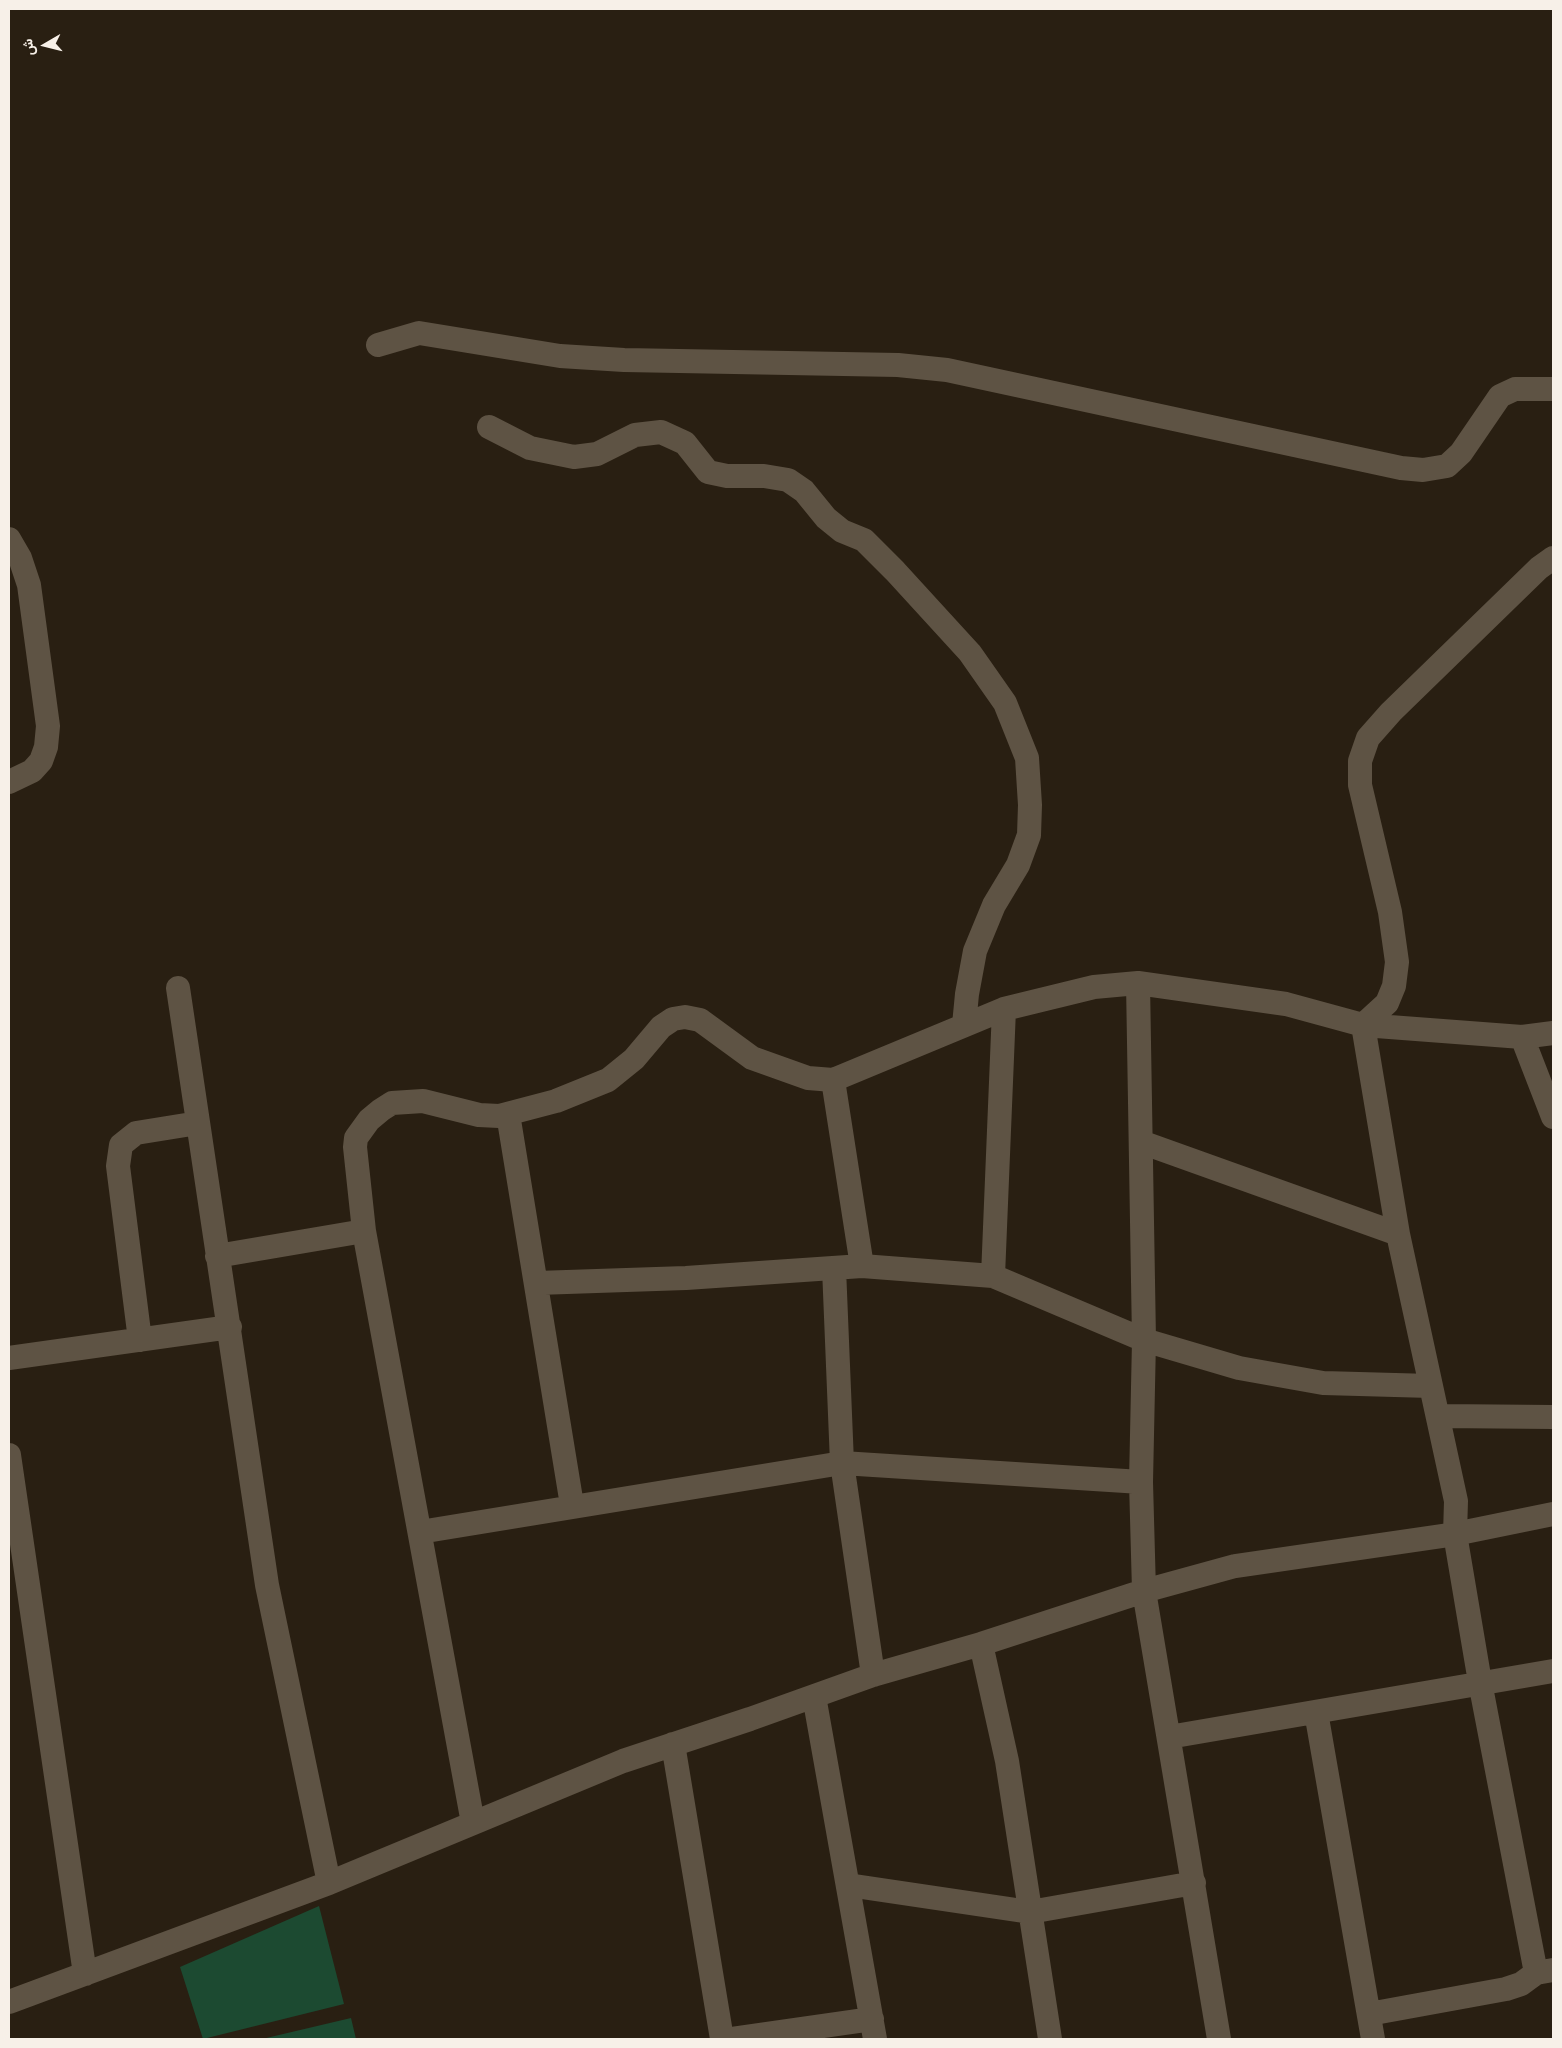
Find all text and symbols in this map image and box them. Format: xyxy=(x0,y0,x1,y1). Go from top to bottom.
north arrow xyxy=(20,20,70,70)
text: ش xyxy=(18,37,42,57)

